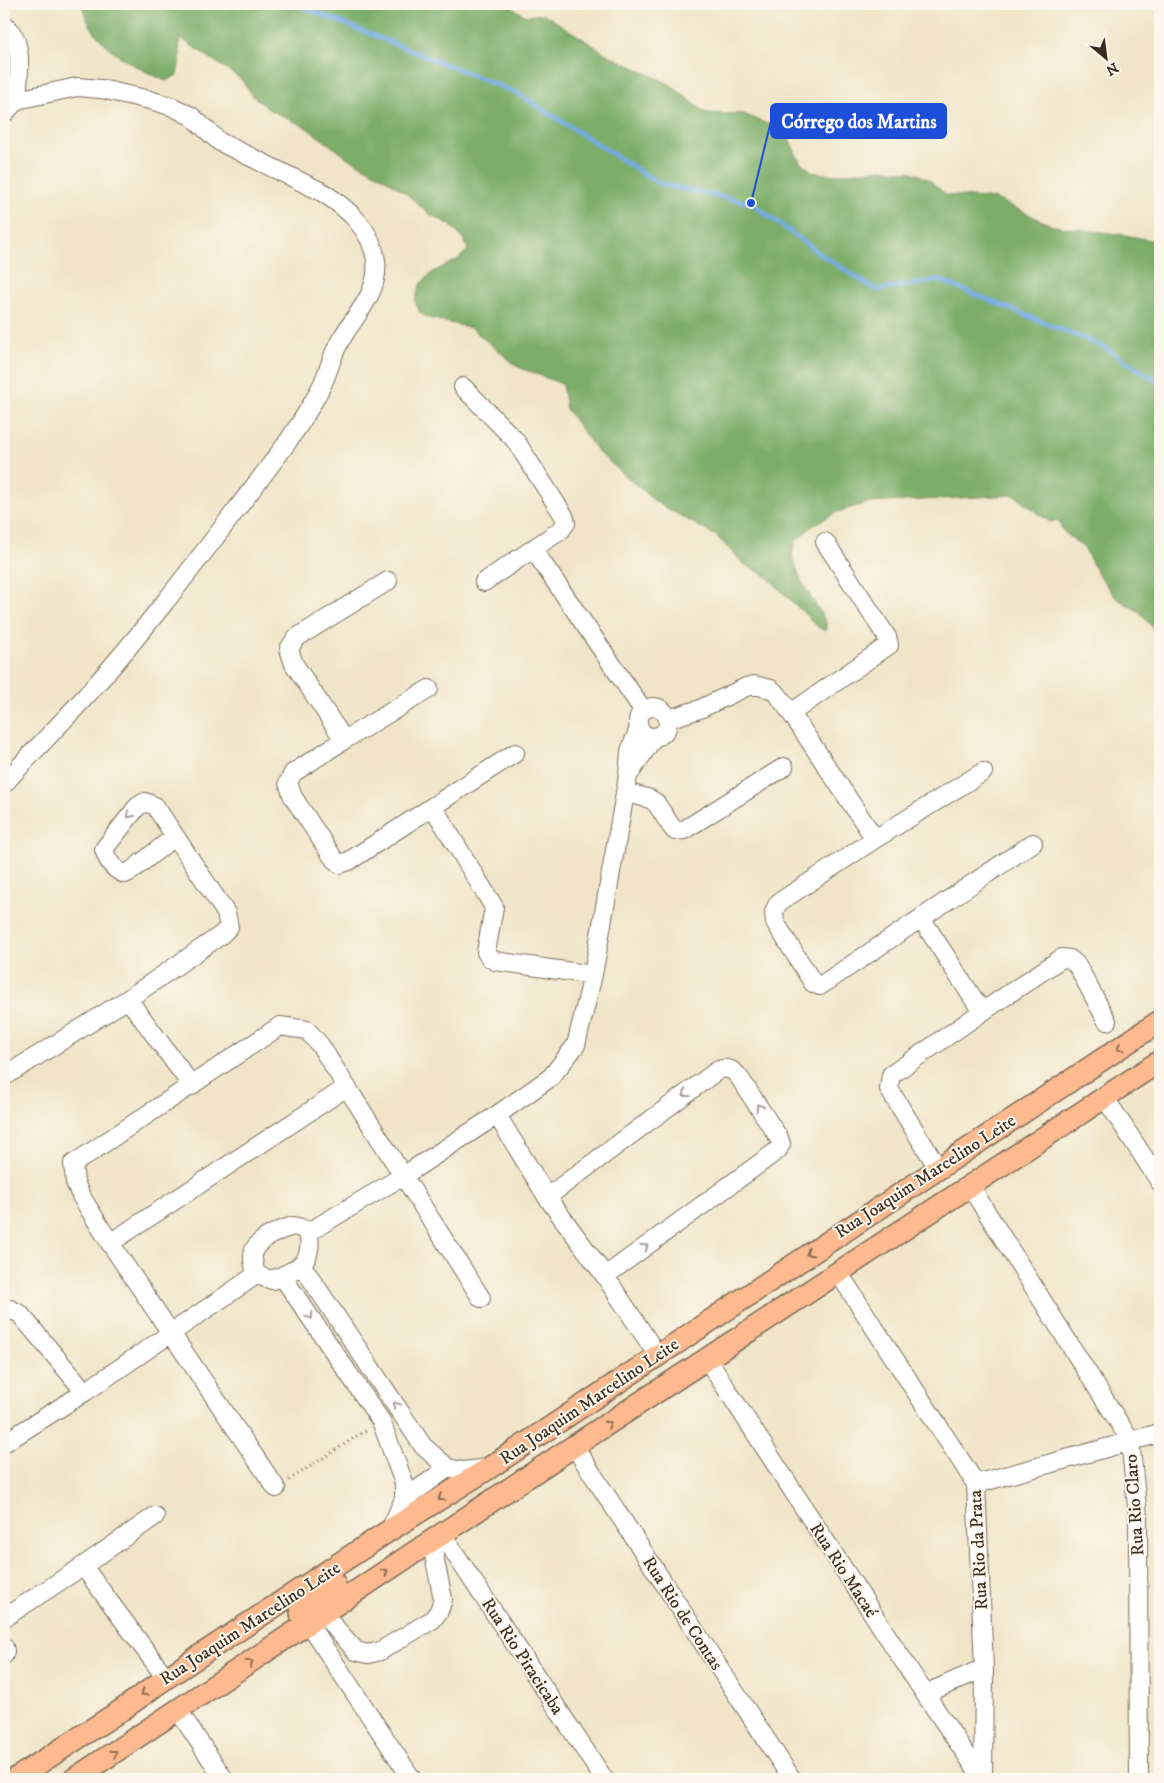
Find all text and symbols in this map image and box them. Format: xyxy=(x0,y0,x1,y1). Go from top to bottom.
north arrow xyxy=(1082,32,1132,82)
text: N xyxy=(1102,58,1121,79)
callout: Córrego dos Martins xyxy=(771,104,946,138)
text: Córrego dos Martins xyxy=(781,111,937,134)
one-way arrow xyxy=(128,809,136,818)
one-way arrow xyxy=(1116,1041,1125,1051)
one-way arrow xyxy=(682,1088,692,1097)
one-way arrow xyxy=(756,1104,765,1113)
street label: Rua Joaquim Marcelino Leite xyxy=(831,1110,1020,1244)
one-way arrow xyxy=(639,1244,649,1253)
one-way arrow xyxy=(806,1247,815,1257)
one-way arrow xyxy=(304,1311,313,1320)
street label: Rua Joaquim Marcelino Leite xyxy=(496,1334,683,1470)
one-way arrow xyxy=(393,1402,402,1411)
one-way arrow xyxy=(602,1421,611,1430)
street label: Rua Rio Claro xyxy=(1120,1453,1150,1557)
street label: Rua Rio da Prata xyxy=(965,1489,993,1610)
one-way arrow xyxy=(437,1492,446,1502)
street label: Rua Rio Macaé xyxy=(804,1519,882,1622)
street label: Rua Rio de Contas xyxy=(637,1553,727,1675)
street label: Rua Joaquim Marcelino Leite xyxy=(156,1557,345,1691)
one-way arrow xyxy=(379,1569,388,1578)
street label: Rua Rio Piracicaba xyxy=(476,1594,568,1719)
one-way arrow xyxy=(244,1659,253,1669)
one-way arrow xyxy=(140,1687,150,1696)
one-way arrow xyxy=(109,1749,118,1759)

